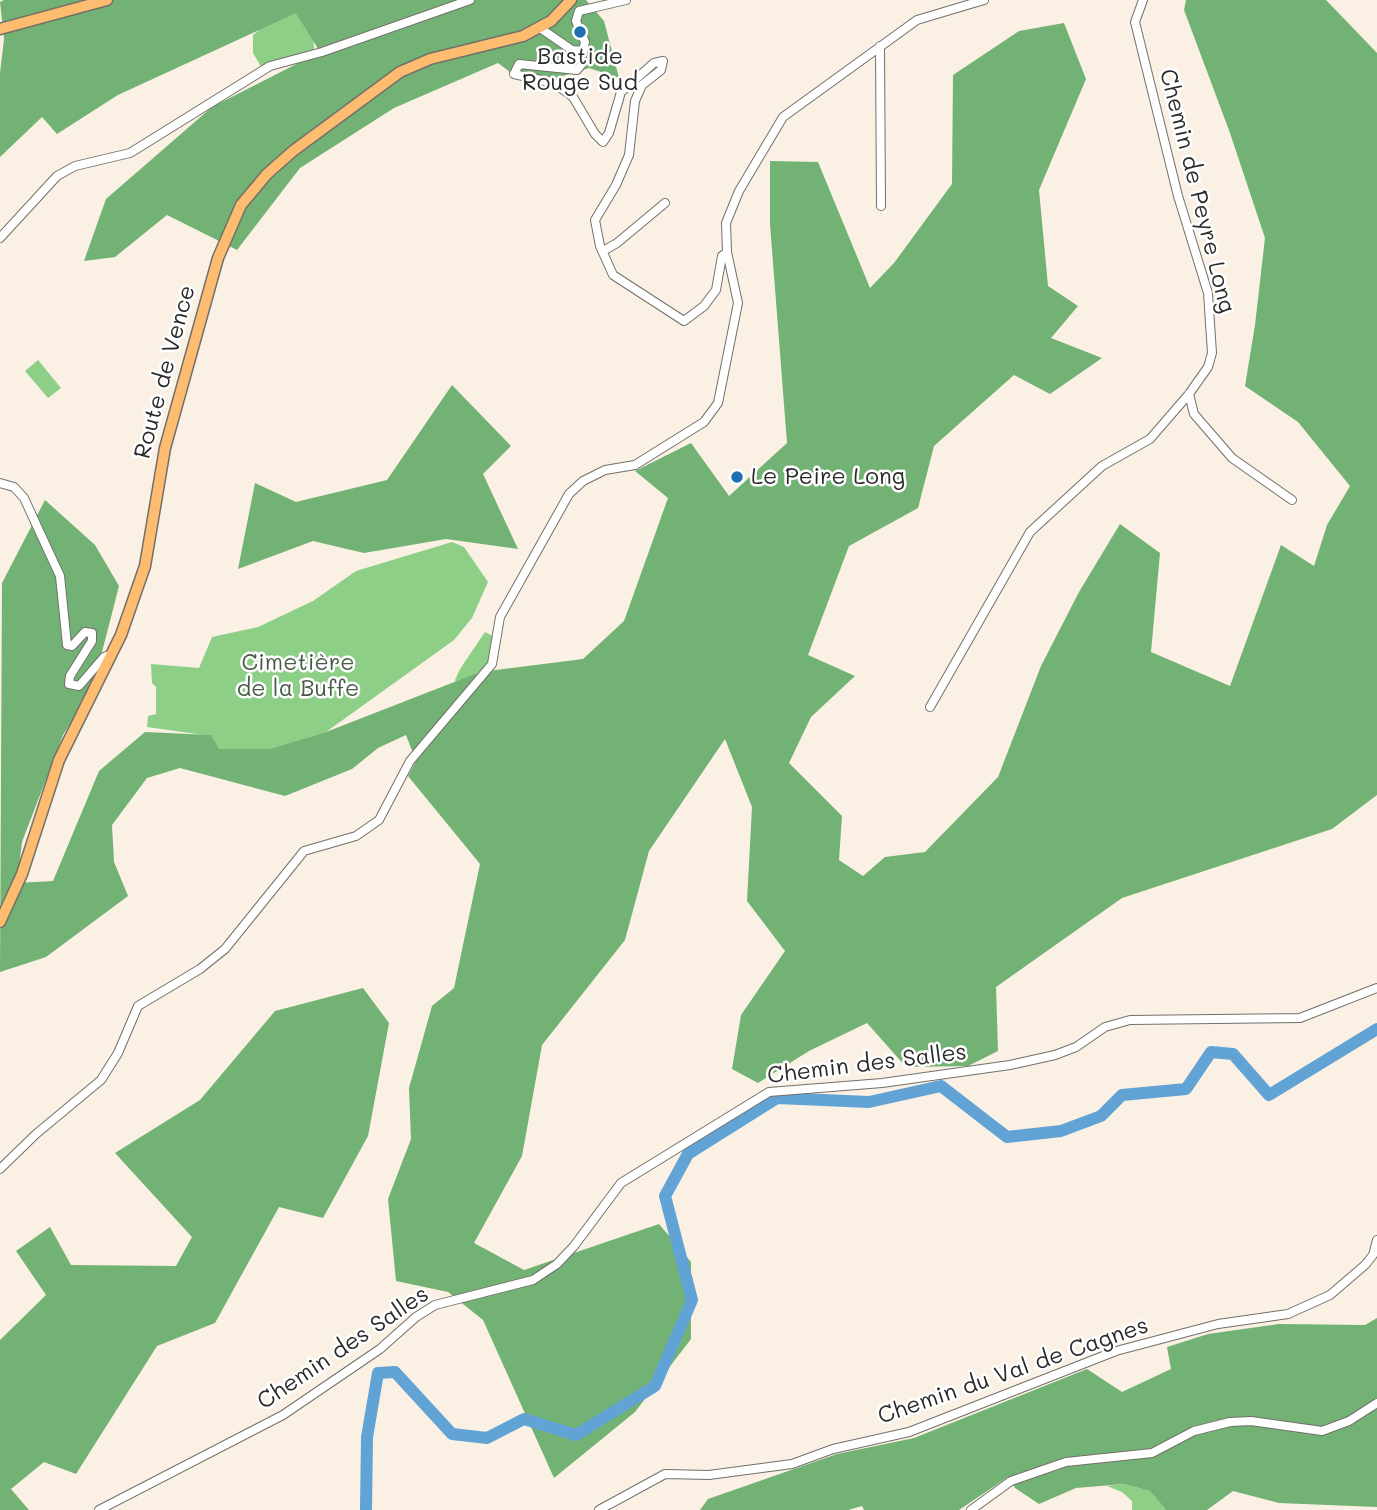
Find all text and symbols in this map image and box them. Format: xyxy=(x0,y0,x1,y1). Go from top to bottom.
marker: Bastide Rouge Sud xyxy=(572,24,588,40)
place label: Bastide Rouge Sud xyxy=(522,43,638,97)
street label: Chemin de Peyre Long xyxy=(1153,66,1241,316)
street label: Route de Vence xyxy=(129,282,201,462)
place label: Le Peire Long xyxy=(751,463,905,491)
marker: Le Peire Long xyxy=(729,469,745,485)
park label: Cimetière de la Buffe xyxy=(237,649,359,703)
street label: Chemin des Salles xyxy=(766,1038,968,1090)
street label: Chemin des Salles xyxy=(252,1280,434,1416)
street label: Chemin du Val de Cagnes xyxy=(874,1312,1152,1430)

